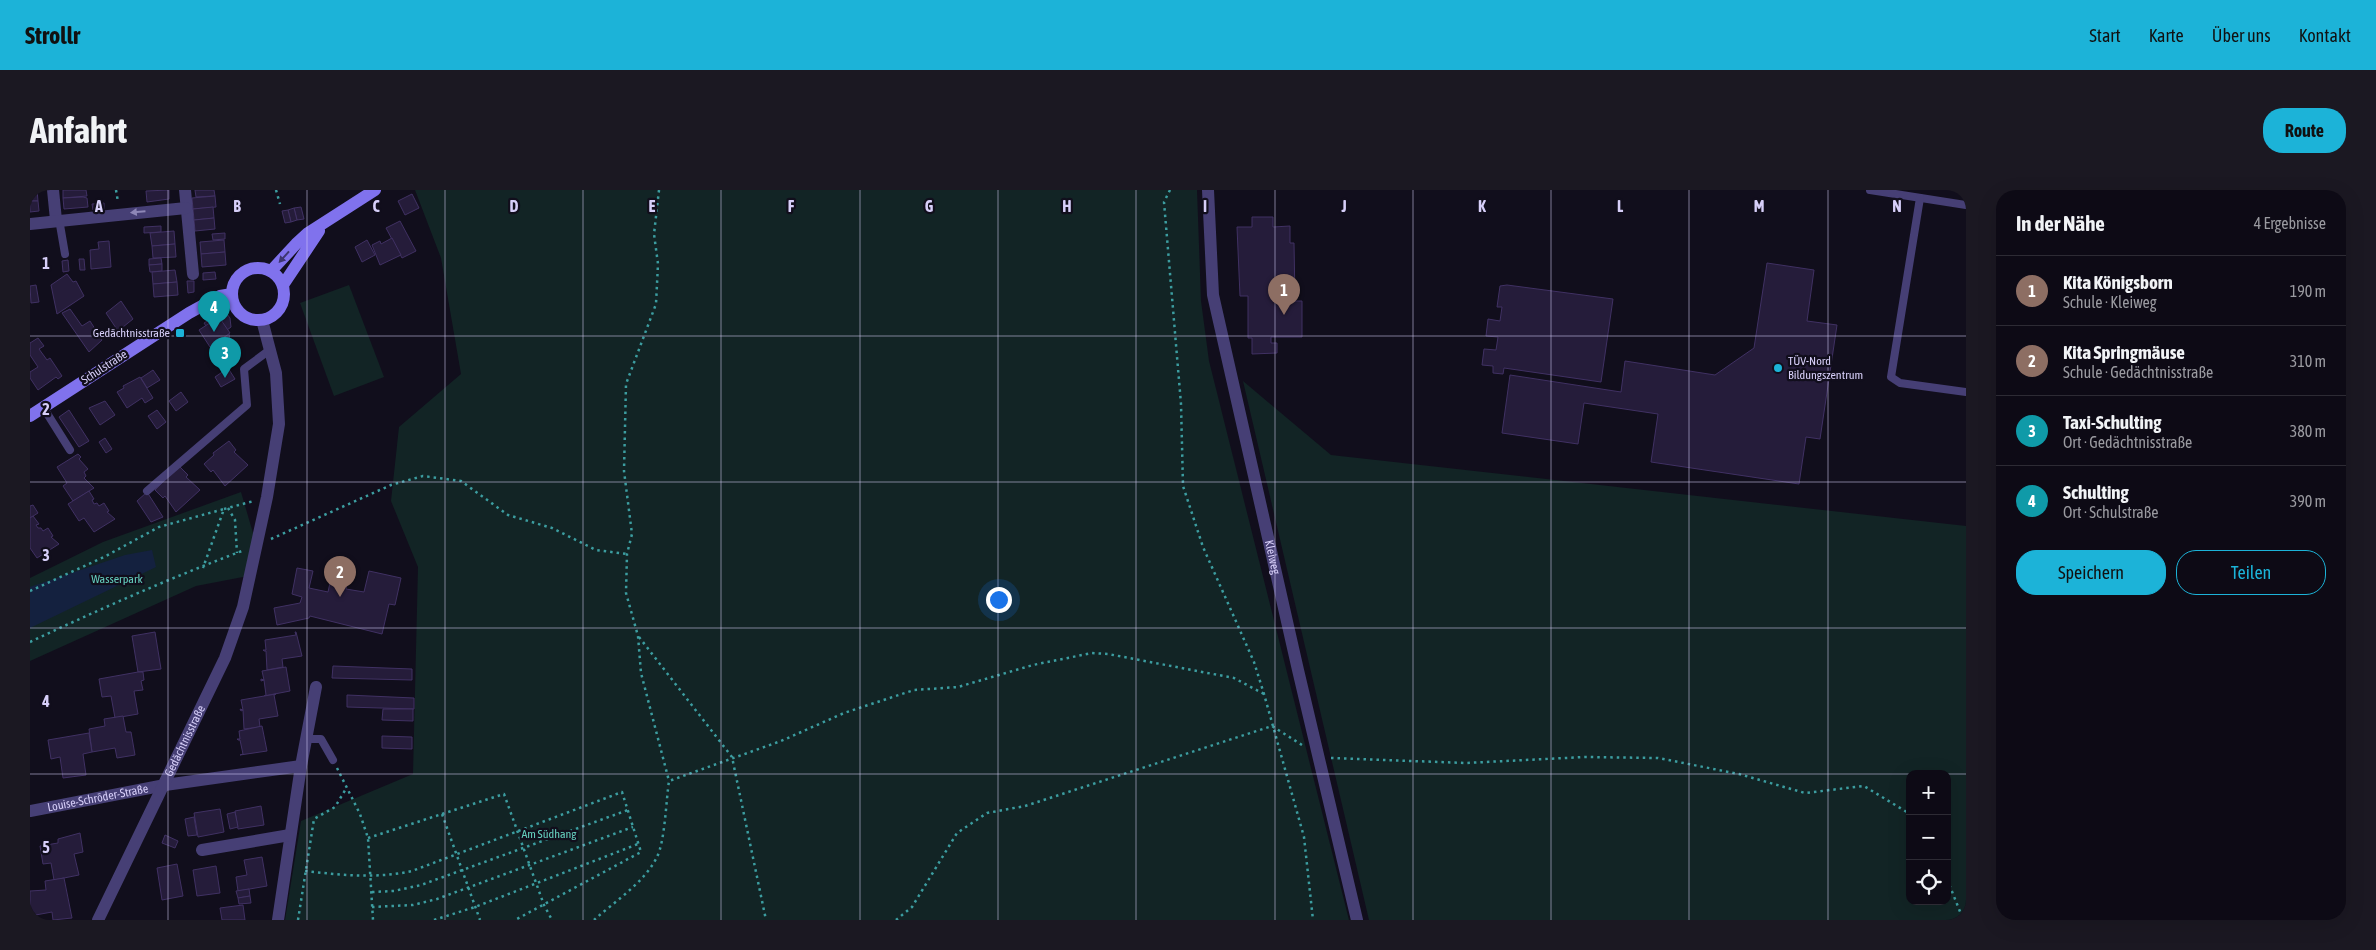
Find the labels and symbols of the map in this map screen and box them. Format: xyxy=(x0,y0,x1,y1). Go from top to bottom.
text: A xyxy=(94,197,103,215)
text: B xyxy=(233,197,241,215)
text: C xyxy=(372,197,380,215)
text: D xyxy=(510,197,519,215)
text: E xyxy=(649,197,656,215)
text: F xyxy=(788,197,795,215)
text: G xyxy=(925,197,934,215)
text: H xyxy=(1062,197,1072,215)
text: I xyxy=(1203,197,1207,215)
text: J xyxy=(1340,197,1347,215)
text: K xyxy=(1478,197,1486,215)
text: L xyxy=(1617,197,1624,215)
text: M xyxy=(1754,197,1764,215)
text: N xyxy=(1892,197,1902,215)
one-way arrow xyxy=(129,208,145,216)
one-way arrow xyxy=(278,250,290,262)
text: 1 xyxy=(42,254,50,272)
pin: 1 xyxy=(1268,274,1300,315)
pin: 4 xyxy=(198,291,230,332)
place label: Gedächtnisstraße xyxy=(93,326,170,340)
marker: Gedächtnisstraße xyxy=(174,327,186,339)
pin: 3 xyxy=(209,337,241,378)
street label: Schulstraße xyxy=(78,347,130,387)
place label: TÜV-Nord Bildungszentrum xyxy=(1788,354,1863,382)
marker: TÜV-Nord Bildungszentrum xyxy=(1772,362,1784,374)
text: 2 xyxy=(42,400,50,418)
street label: Kleiweg xyxy=(1262,539,1283,577)
text: 3 xyxy=(42,546,50,564)
pin: 2 xyxy=(324,556,356,597)
park label: Wasserpark xyxy=(91,572,143,586)
your location xyxy=(986,587,1012,613)
text: 4 xyxy=(41,692,50,710)
street label: Gedächtnisstraße xyxy=(162,703,208,779)
street label: Louise-Schröder-Straße xyxy=(46,781,149,815)
park label: Am Südhang xyxy=(521,827,577,841)
text: 5 xyxy=(42,838,50,856)

